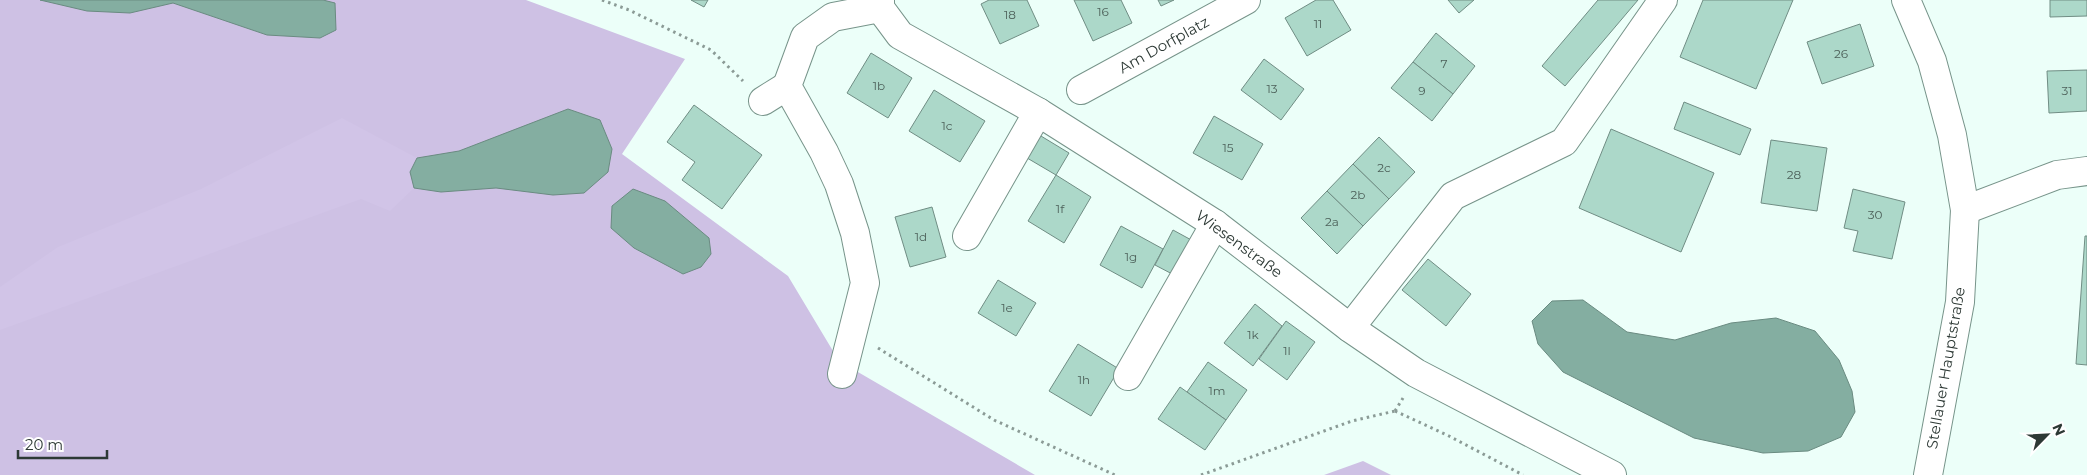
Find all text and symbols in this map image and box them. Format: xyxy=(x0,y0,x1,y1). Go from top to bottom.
house number: 16 xyxy=(1097,4,1109,19)
house number: 18 xyxy=(1004,7,1016,22)
street label: Am Dorfplatz xyxy=(1115,12,1213,77)
house number: 11 xyxy=(1314,16,1322,31)
house number: 26 xyxy=(1834,46,1848,61)
house number: 7 xyxy=(1440,56,1448,71)
house number: 1b xyxy=(873,78,885,93)
house number: 13 xyxy=(1266,81,1278,96)
house number: 9 xyxy=(1418,83,1426,98)
house number: 31 xyxy=(2061,83,2073,98)
house number: 1c xyxy=(941,118,953,133)
house number: 15 xyxy=(1222,140,1234,155)
house number: 2c xyxy=(1377,160,1391,175)
house number: 28 xyxy=(1787,167,1802,182)
house number: 2b xyxy=(1351,187,1365,202)
house number: 1f xyxy=(1056,201,1065,216)
street label: Wiesenstraße xyxy=(1192,206,1286,281)
house number: 30 xyxy=(1868,207,1882,222)
house number: 2a xyxy=(1325,214,1339,229)
house number: 1d xyxy=(915,229,927,244)
house number: 1g xyxy=(1125,249,1137,264)
street label: Stellauer Hauptstraße xyxy=(1922,285,1969,450)
house number: 1e xyxy=(1001,300,1013,315)
house number: 1k xyxy=(1247,327,1260,342)
house number: 1l xyxy=(1283,343,1291,358)
house number: 1h xyxy=(1078,372,1090,387)
house number: 1m xyxy=(1208,383,1226,398)
north arrow xyxy=(2022,410,2072,460)
text: N xyxy=(2048,421,2069,439)
scale bar xyxy=(18,428,106,460)
text: 20 m xyxy=(25,435,63,454)

